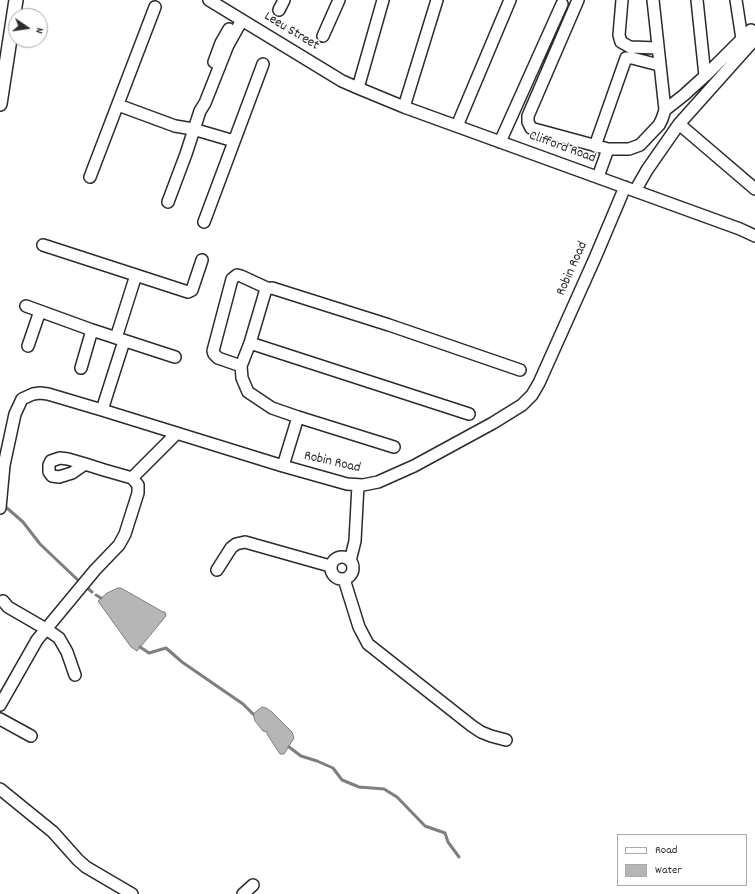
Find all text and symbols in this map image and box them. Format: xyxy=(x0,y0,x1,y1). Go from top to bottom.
north arrow xyxy=(8,8,48,48)
street label: Leeu Street xyxy=(260,9,322,55)
text: N xyxy=(30,26,47,35)
street label: Clifford Road xyxy=(526,128,598,168)
street label: Robin Road xyxy=(554,239,592,299)
street label: Robin Road xyxy=(302,448,362,478)
legend xyxy=(617,834,747,886)
text: Road xyxy=(655,842,677,859)
text: Water xyxy=(655,862,682,879)

